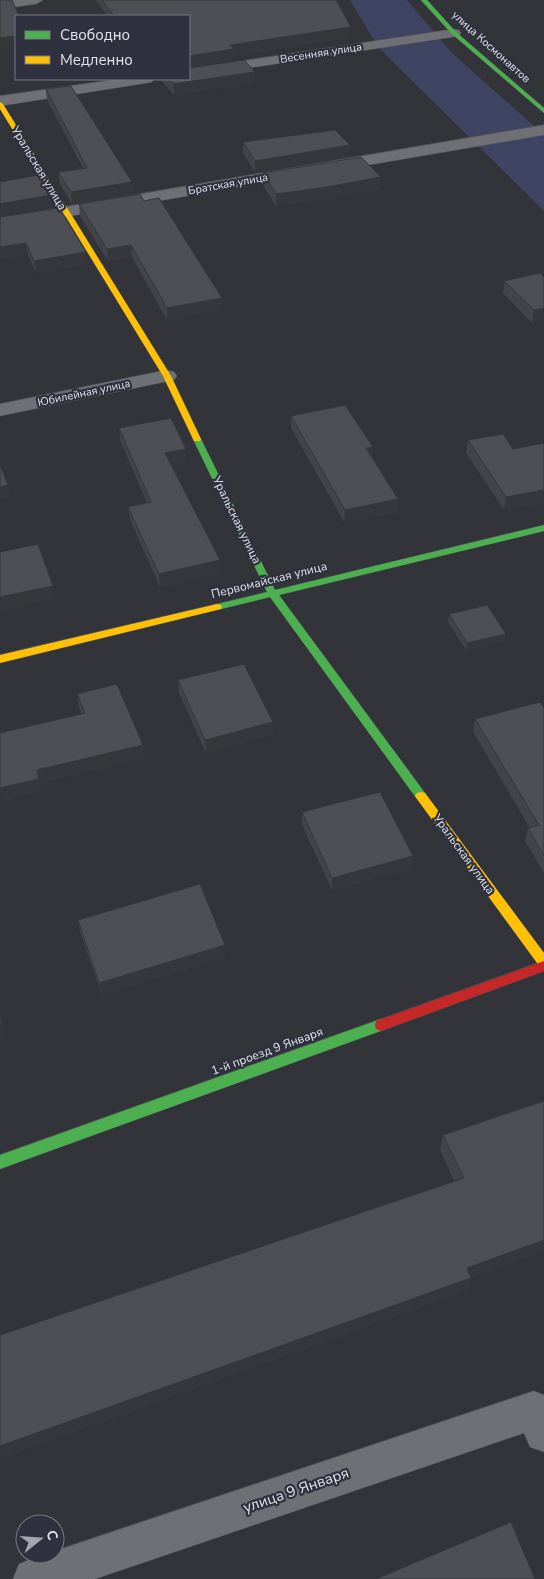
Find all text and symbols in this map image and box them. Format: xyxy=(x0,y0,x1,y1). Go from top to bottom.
street label: улица Космонавтов xyxy=(448,8,534,86)
legend xyxy=(15,15,190,80)
text: Свободно xyxy=(60,25,130,45)
street label: Весенняя улица xyxy=(279,39,363,67)
text: Медленно xyxy=(60,50,133,70)
street label: Уральская улица xyxy=(7,122,70,213)
street label: Братская улица xyxy=(187,170,269,198)
street label: Юбилейная улица xyxy=(36,376,132,410)
street label: Уральская улица xyxy=(208,473,265,566)
street label: Первомайская улица xyxy=(209,558,329,602)
street label: Уральская улица xyxy=(429,810,499,897)
street label: 1-й проезд 9 Января xyxy=(209,1023,325,1079)
street label: улица 9 Января xyxy=(240,1463,352,1517)
north arrow xyxy=(15,1514,65,1564)
text: С xyxy=(41,1528,63,1543)

